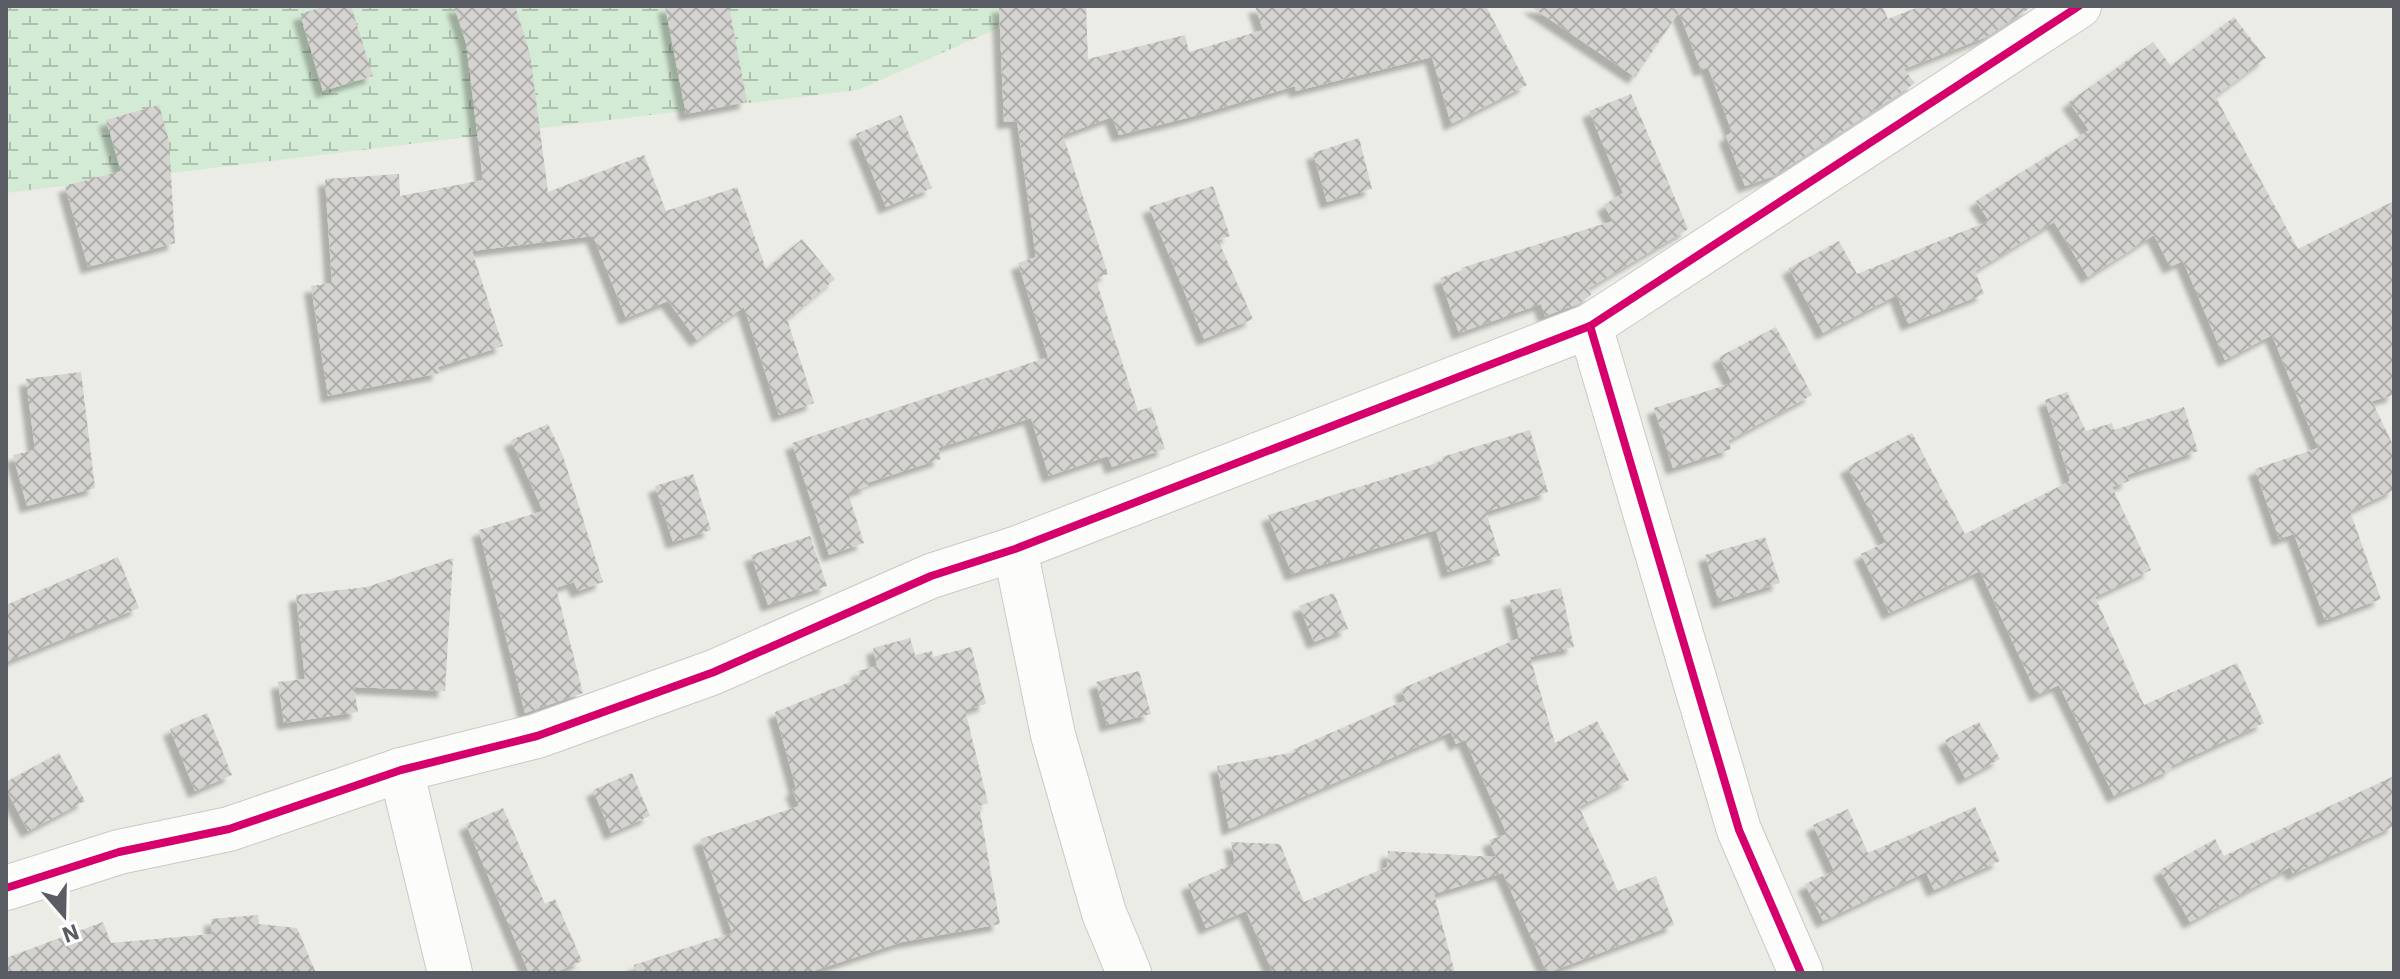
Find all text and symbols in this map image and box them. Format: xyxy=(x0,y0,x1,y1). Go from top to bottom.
north arrow xyxy=(24,875,104,955)
text: N xyxy=(59,918,83,951)

